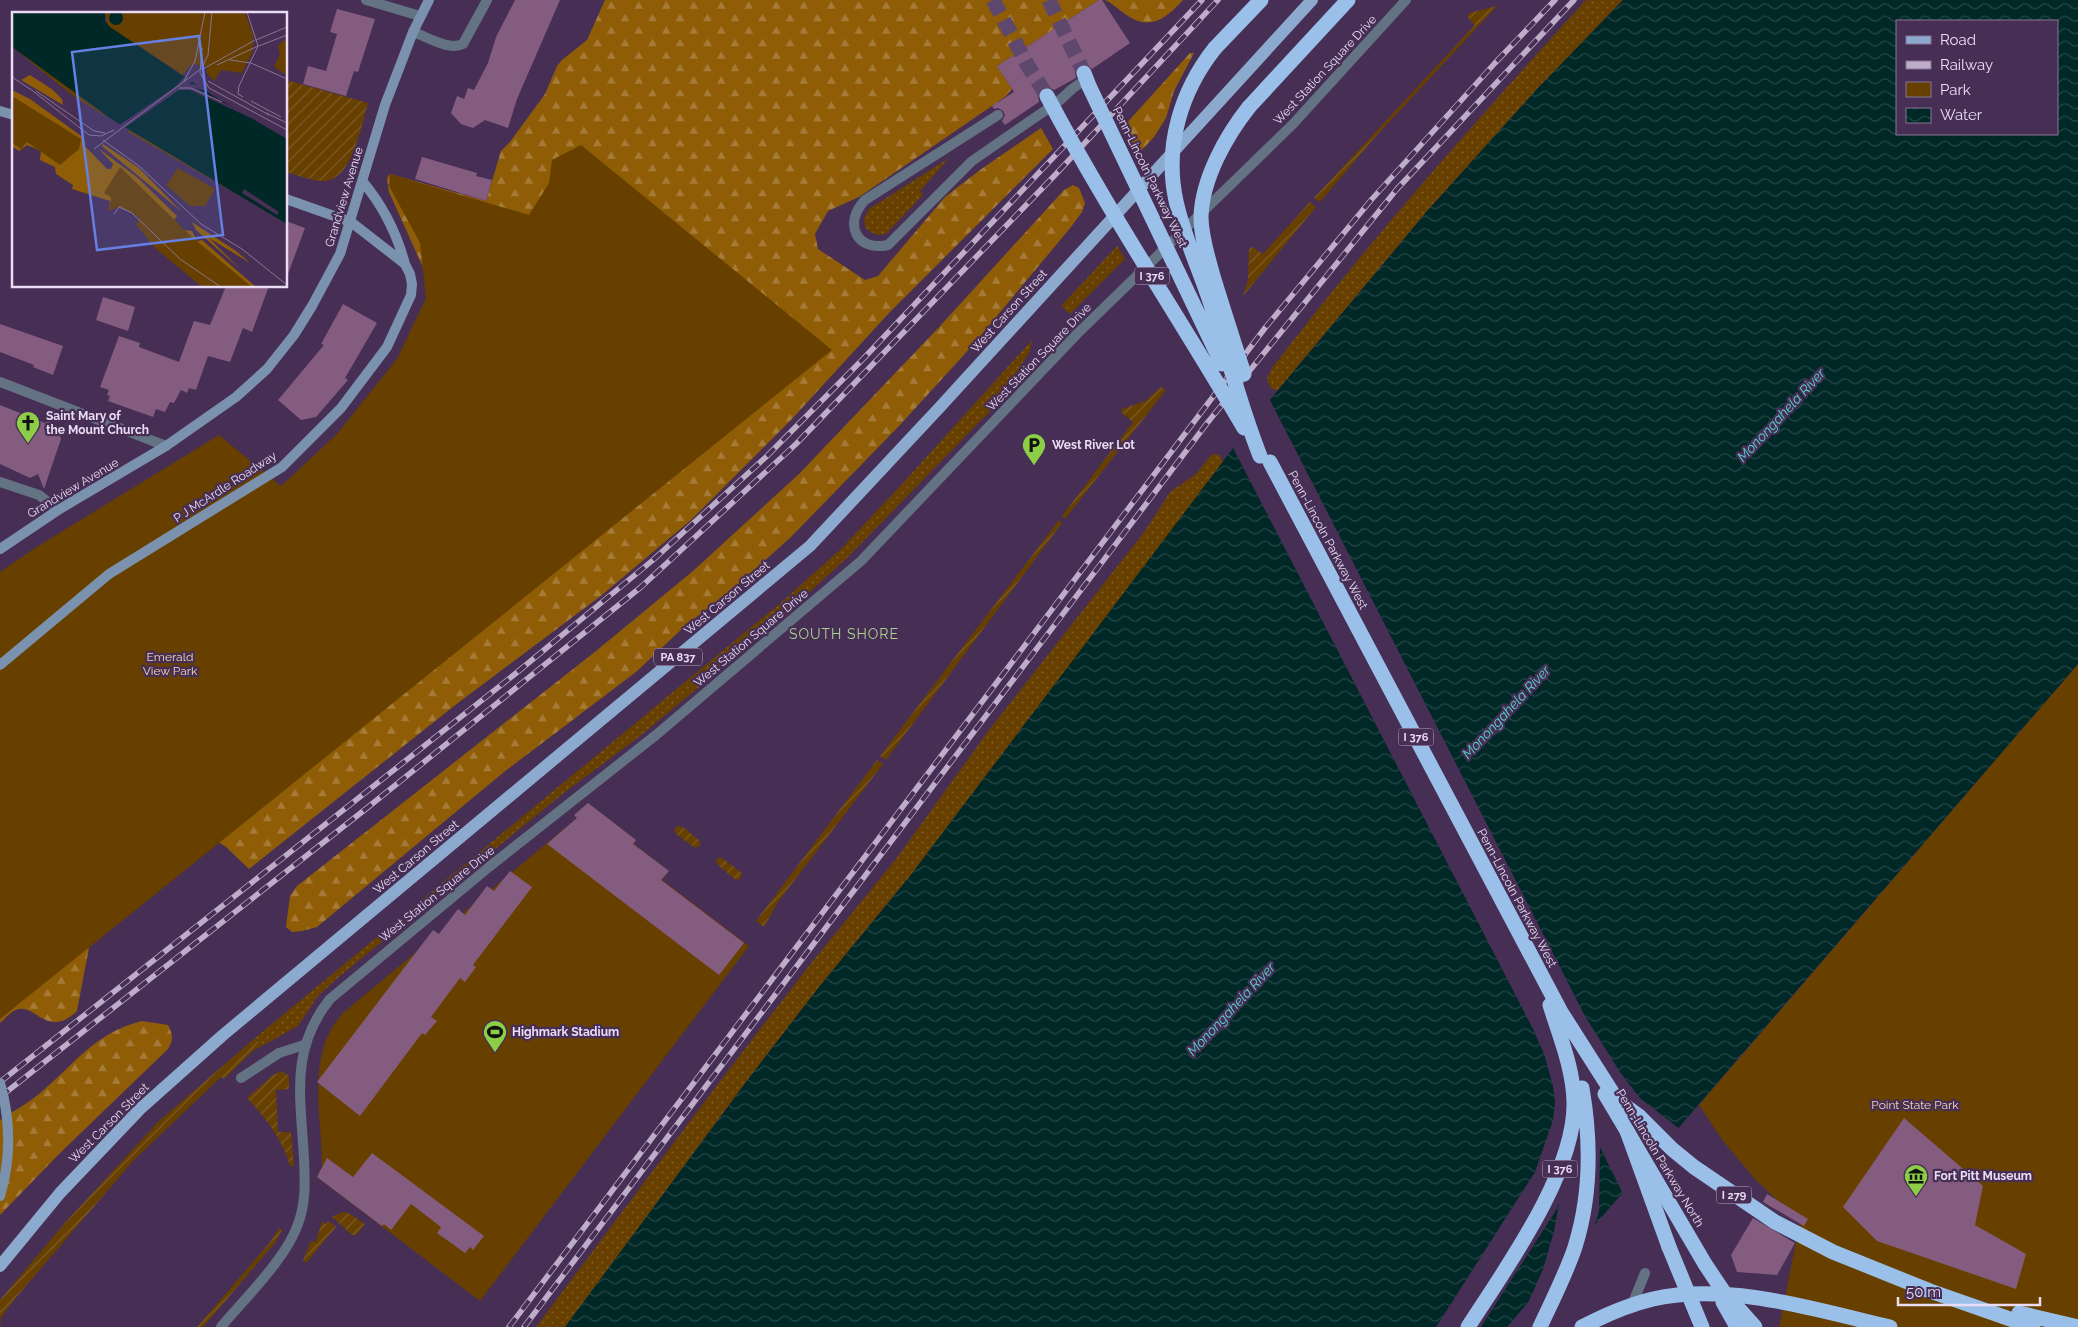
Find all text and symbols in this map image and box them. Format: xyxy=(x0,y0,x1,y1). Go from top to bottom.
inset map xyxy=(12,12,288,288)
street label: West Station Square Drive xyxy=(1271,12,1379,128)
legend xyxy=(1896,20,2058,135)
text: Road xyxy=(1940,31,1976,49)
text: Railway xyxy=(1940,56,1993,74)
text: Park xyxy=(1940,81,1971,99)
street label: Penn-Lincoln Parkway West xyxy=(1110,104,1190,250)
text: Water xyxy=(1940,106,1983,124)
street label: Grandview Avenue xyxy=(322,145,366,249)
street label: West Carson Street xyxy=(968,267,1050,355)
road number: I 376 xyxy=(1134,268,1170,284)
street label: West Station Square Drive xyxy=(984,300,1094,414)
water label: Monongahela River xyxy=(1734,364,1829,465)
place label: Saint Mary of the Mount Church xyxy=(46,409,149,437)
church icon: Saint Mary of the Mount Church xyxy=(15,410,41,444)
parking icon: West River Lot xyxy=(1021,432,1047,466)
place label: West River Lot xyxy=(1052,438,1135,452)
street label: P J McArdle Roadway xyxy=(171,448,279,526)
street label: Grandview Avenue xyxy=(25,455,121,521)
street label: Penn-Lincoln Parkway West xyxy=(1285,468,1371,612)
street label: West Carson Street xyxy=(682,558,772,638)
street label: West Station Square Drive xyxy=(691,586,811,690)
district label: SOUTH SHORE xyxy=(789,626,899,642)
road number: PA 837 xyxy=(654,649,702,666)
park label: Emerald View Park xyxy=(143,650,198,678)
water label: Monongahela River xyxy=(1459,661,1554,762)
road number: I 376 xyxy=(1398,729,1434,746)
street label: West Carson Street xyxy=(371,817,461,897)
street label: Penn-Lincoln Parkway West xyxy=(1474,826,1560,970)
street label: West Station Square Drive xyxy=(377,843,497,945)
water label: Monongahela River xyxy=(1184,958,1279,1059)
sports icon: Highmark Stadium xyxy=(482,1019,508,1053)
place label: Highmark Stadium xyxy=(512,1025,619,1039)
street label: West Carson Street xyxy=(66,1080,152,1166)
street label: Penn-Lincoln Parkway North xyxy=(1613,1087,1707,1229)
park label: Point State Park xyxy=(1871,1098,1959,1112)
road number: I 376 xyxy=(1542,1160,1578,1178)
museum icon: Fort Pitt Museum xyxy=(1903,1163,1929,1197)
place label: Fort Pitt Museum xyxy=(1934,1169,2032,1183)
road number: I 279 xyxy=(1716,1186,1752,1204)
scale bar xyxy=(1898,1274,2040,1306)
text: 50 m xyxy=(1906,1283,1941,1301)

